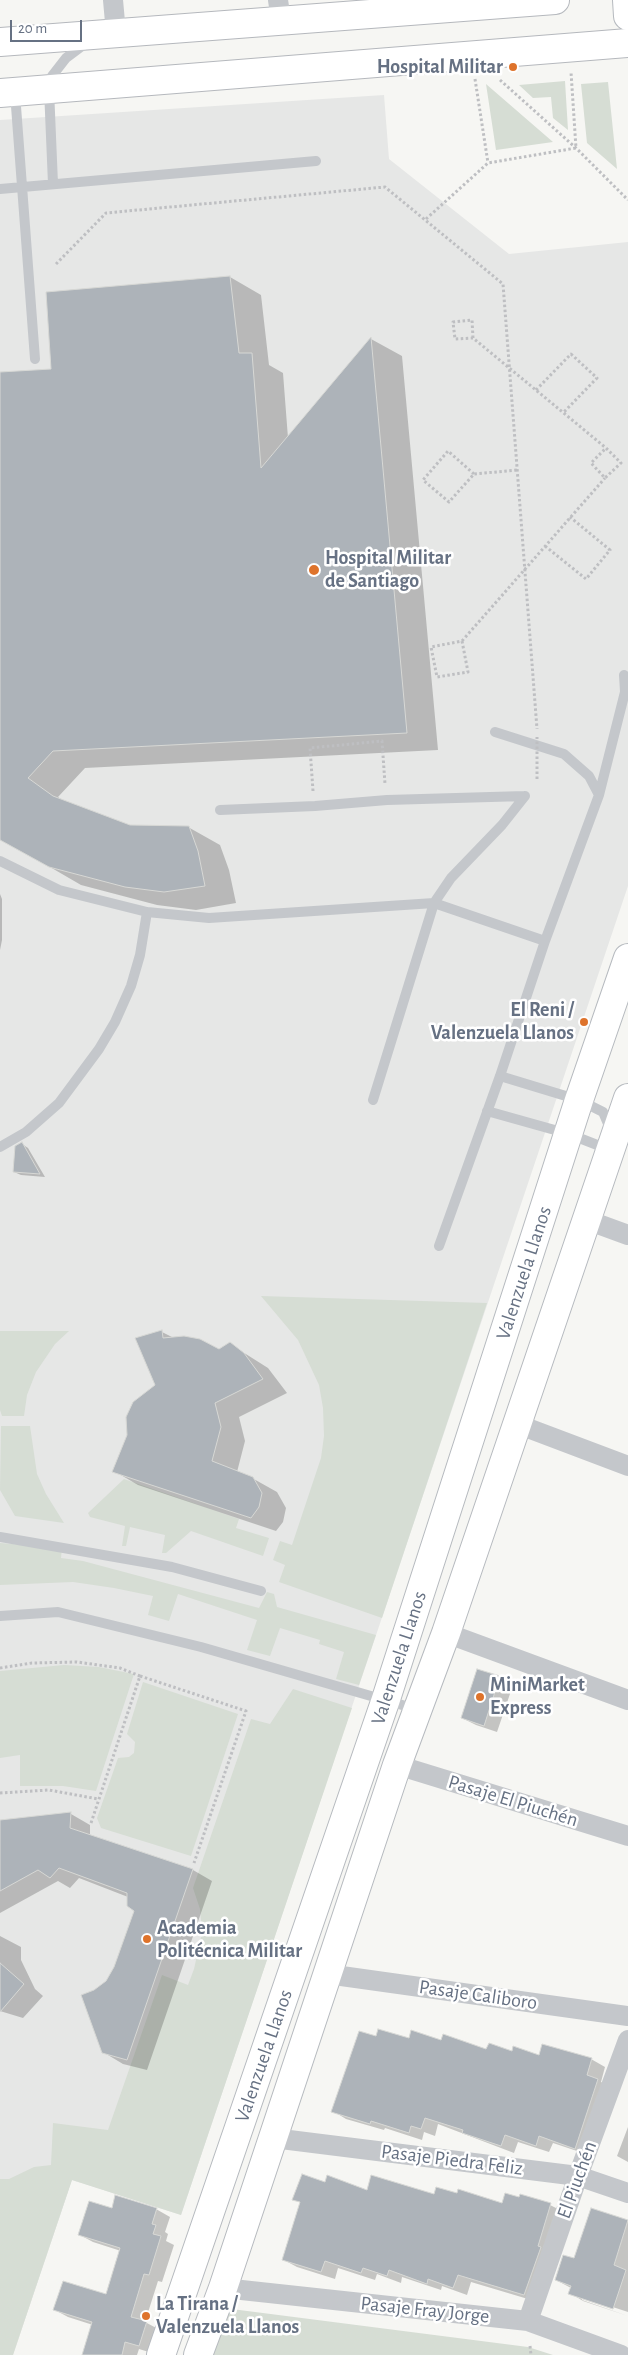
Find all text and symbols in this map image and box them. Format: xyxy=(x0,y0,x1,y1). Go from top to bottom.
scale bar xyxy=(12,10,85,42)
text: 20 m xyxy=(18,21,47,36)
place label: Hospital Militar xyxy=(377,55,503,79)
marker: Hospital Militar xyxy=(507,61,519,73)
place label: Hospital Militar de Santiago xyxy=(325,546,451,593)
marker: Hospital Militar de Santiago xyxy=(307,563,321,577)
place label: El Reni / Valenzuela Llanos xyxy=(431,998,574,1045)
marker: El Reni / Valenzuela Llanos xyxy=(578,1016,590,1028)
street label: Valenzuela Llanos xyxy=(491,1203,557,1343)
street label: Valenzuela Llanos xyxy=(366,1588,432,1728)
place label: MiniMarket Express xyxy=(490,1673,585,1720)
marker: MiniMarket Express xyxy=(474,1691,486,1703)
street label: Pasaje El Piuchén xyxy=(445,1770,581,1832)
place label: Academia Politécnica Militar xyxy=(157,1916,302,1963)
marker: Academia Politécnica Militar xyxy=(141,1933,153,1945)
street label: Pasaje Caliboro xyxy=(417,1975,539,2015)
street label: Valenzuela Llanos xyxy=(230,1986,298,2126)
street label: El Piuchén xyxy=(552,2138,602,2222)
street label: Pasaje Piedra Feliz xyxy=(380,2139,524,2181)
street label: Pasaje Fray Jorge xyxy=(359,2291,491,2329)
place label: La Tirana / Valenzuela Llanos xyxy=(156,2292,299,2339)
marker: La Tirana / Valenzuela Llanos xyxy=(140,2310,152,2322)

